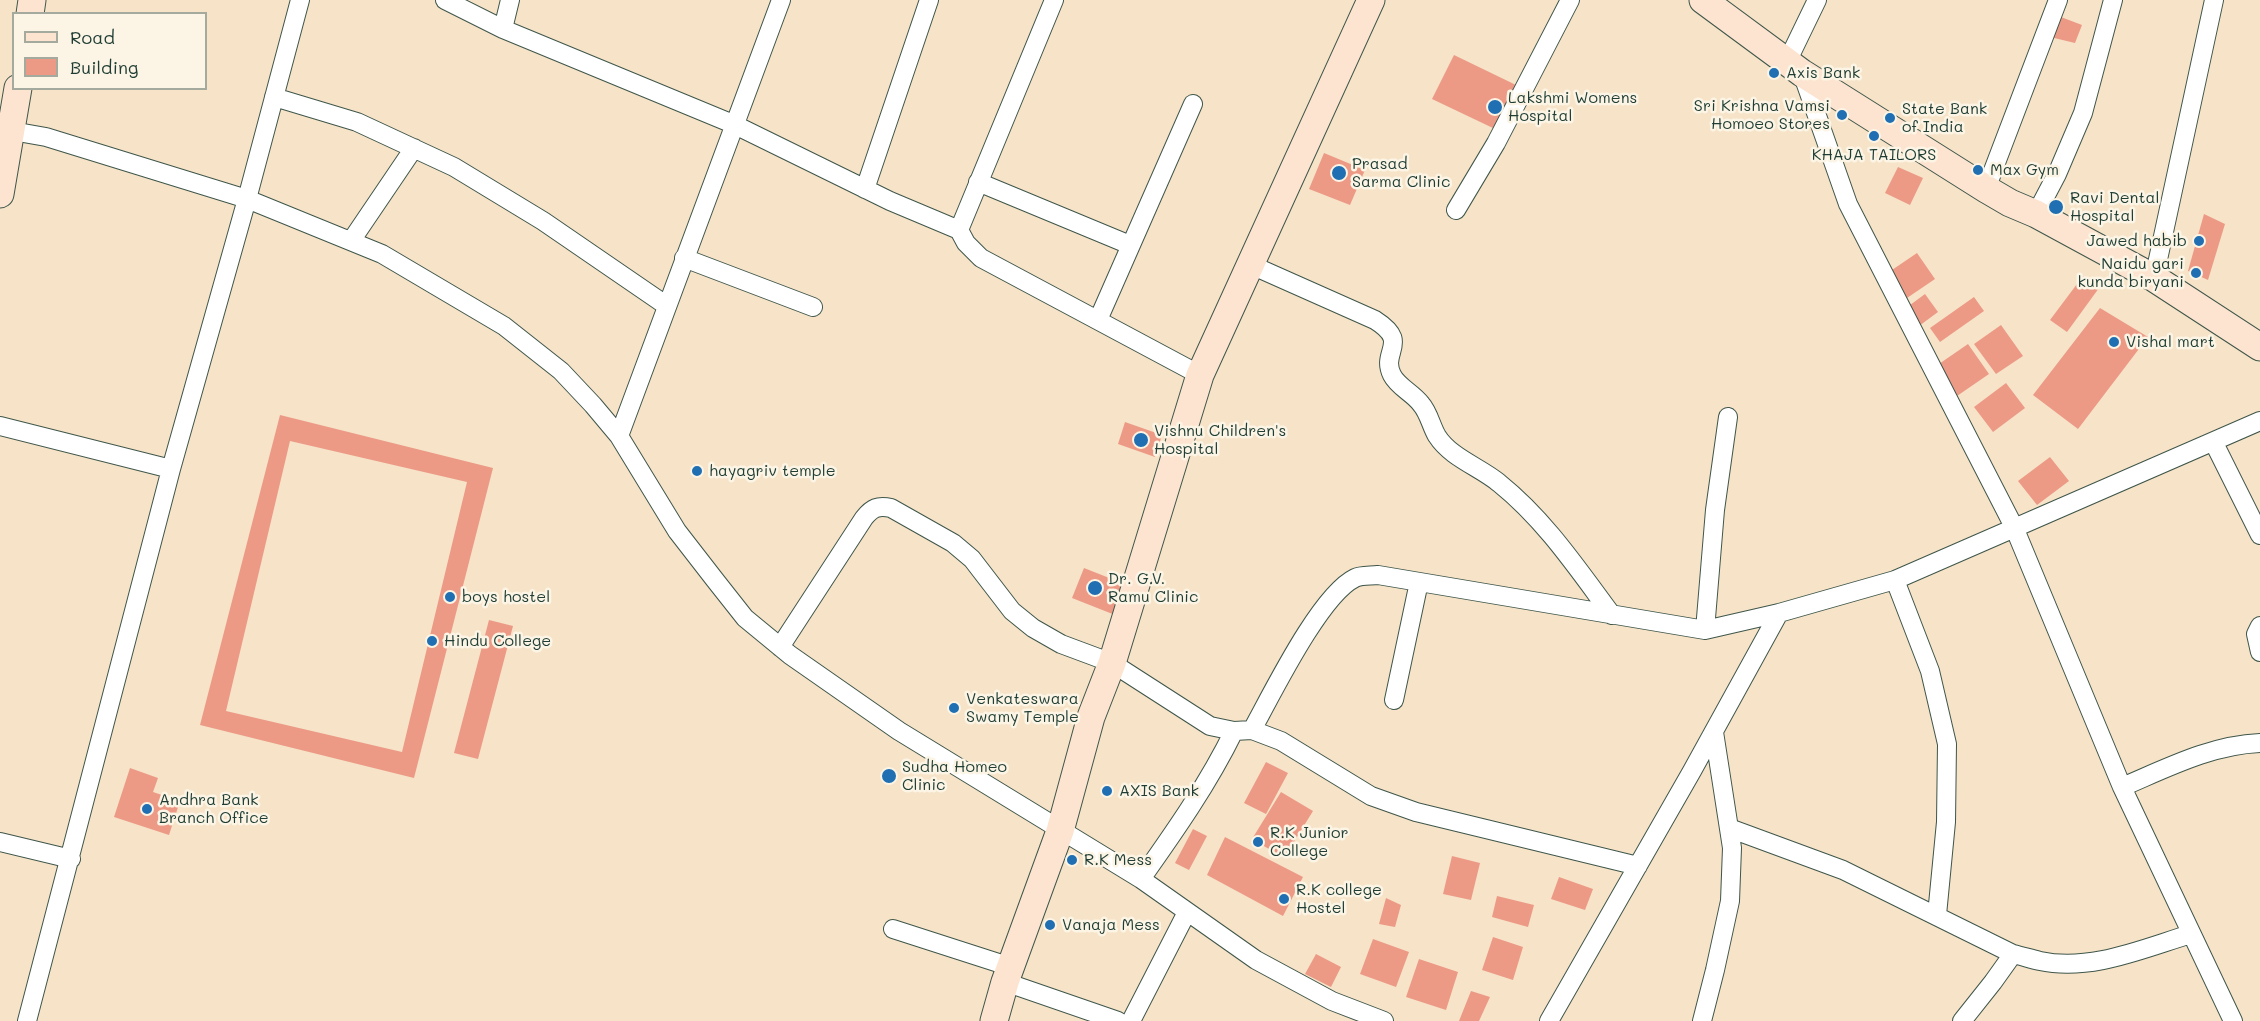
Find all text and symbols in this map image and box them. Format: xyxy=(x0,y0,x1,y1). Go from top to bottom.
legend xyxy=(12,12,207,90)
text: Road xyxy=(70,25,115,49)
text: Building xyxy=(70,55,138,79)
place label: Axis Bank xyxy=(1786,63,1860,83)
marker: Axis Bank xyxy=(1767,66,1781,80)
place label: Lakshmi Womens Hospital xyxy=(1508,88,1637,126)
place label: Sri Krishna Vamsi Homoeo Stores xyxy=(1694,96,1830,134)
marker: Lakshmi Womens Hospital xyxy=(1486,98,1504,116)
place label: State Bank of India xyxy=(1902,99,1987,137)
marker: Sri Krishna Vamsi Homoeo Stores xyxy=(1835,108,1849,122)
marker: State Bank of India xyxy=(1883,111,1897,125)
marker: KHAJA TAILORS xyxy=(1867,129,1881,143)
place label: KHAJA TAILORS xyxy=(1812,145,1936,165)
place label: Prasad Sarma Clinic xyxy=(1352,154,1450,192)
place label: Max Gym xyxy=(1990,160,2059,180)
marker: Max Gym xyxy=(1971,163,1985,177)
marker: Prasad Sarma Clinic xyxy=(1330,164,1348,182)
place label: Ravi Dental Hospital xyxy=(2070,188,2159,226)
marker: Ravi Dental Hospital xyxy=(2047,198,2065,216)
place label: Jawed habib xyxy=(2086,231,2187,251)
marker: Jawed habib xyxy=(2192,234,2206,248)
place label: Naidu gari kunda biryani xyxy=(2077,254,2184,292)
marker: Naidu gari kunda biryani xyxy=(2189,266,2203,280)
place label: Vishal mart xyxy=(2126,332,2215,352)
marker: Vishal mart xyxy=(2107,335,2121,349)
place label: Vishnu Children's Hospital xyxy=(1154,421,1286,459)
marker: Vishnu Children's Hospital xyxy=(1132,431,1150,449)
place label: hayagriv temple xyxy=(709,461,836,481)
marker: hayagriv temple xyxy=(690,464,704,478)
place label: Dr. G.V. Ramu Clinic xyxy=(1108,569,1198,607)
marker: Dr. G.V. Ramu Clinic xyxy=(1086,579,1104,597)
place label: boys hostel xyxy=(462,587,550,607)
marker: boys hostel xyxy=(443,590,457,604)
place label: Hindu College xyxy=(444,631,551,651)
marker: Hindu College xyxy=(425,634,439,648)
place label: Venkateswara Swamy Temple xyxy=(966,689,1079,727)
marker: Venkateswara Swamy Temple xyxy=(947,701,961,715)
place label: Sudha Homeo Clinic xyxy=(902,757,1007,795)
marker: Sudha Homeo Clinic xyxy=(880,767,898,785)
place label: AXIS Bank xyxy=(1119,781,1199,801)
marker: AXIS Bank xyxy=(1100,784,1114,798)
place label: Andhra Bank Branch Office xyxy=(159,790,269,828)
marker: Andhra Bank Branch Office xyxy=(140,802,154,816)
place label: R.K Junior College xyxy=(1270,823,1349,861)
marker: R.K Junior College xyxy=(1251,835,1265,849)
place label: R.K Mess xyxy=(1084,850,1152,870)
marker: R.K Mess xyxy=(1065,853,1079,867)
place label: R.K college Hostel xyxy=(1296,880,1382,918)
marker: R.K college Hostel xyxy=(1277,892,1291,906)
place label: Vanaja Mess xyxy=(1062,915,1160,935)
marker: Vanaja Mess xyxy=(1043,918,1057,932)

